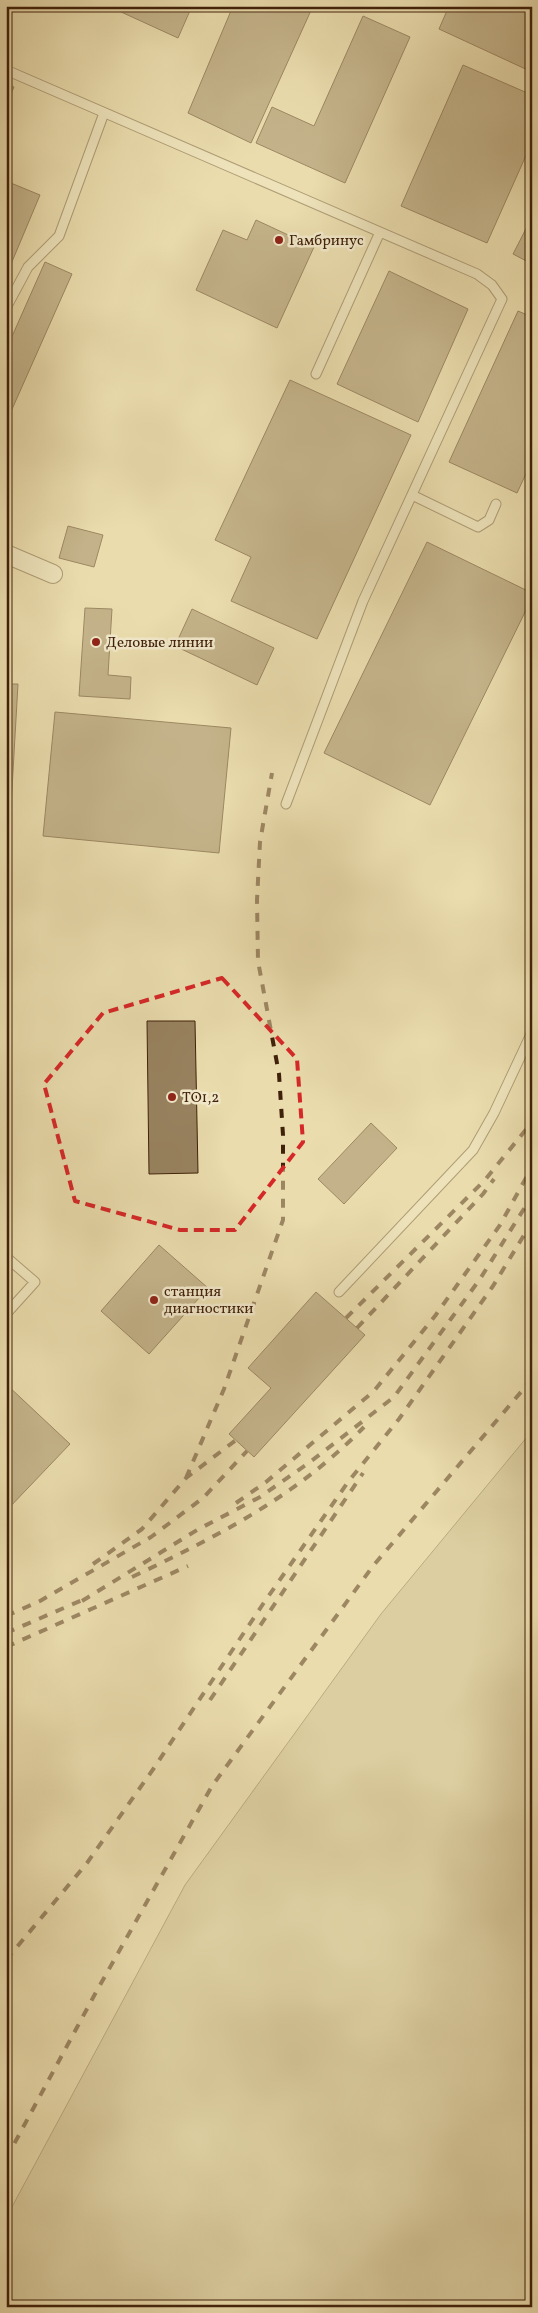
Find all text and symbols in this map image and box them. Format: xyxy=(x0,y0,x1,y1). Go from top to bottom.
place label: Гамбринус xyxy=(289,231,364,252)
marker: Гамбринус xyxy=(273,234,285,246)
place label: Деловые линии xyxy=(106,633,213,654)
marker: Деловые линии xyxy=(90,636,102,648)
place label: ТО1,2 xyxy=(182,1088,219,1109)
marker: ТО1,2 xyxy=(166,1091,178,1103)
place label: станция диагностики xyxy=(164,1282,253,1320)
marker: станция диагностики xyxy=(148,1294,160,1306)

